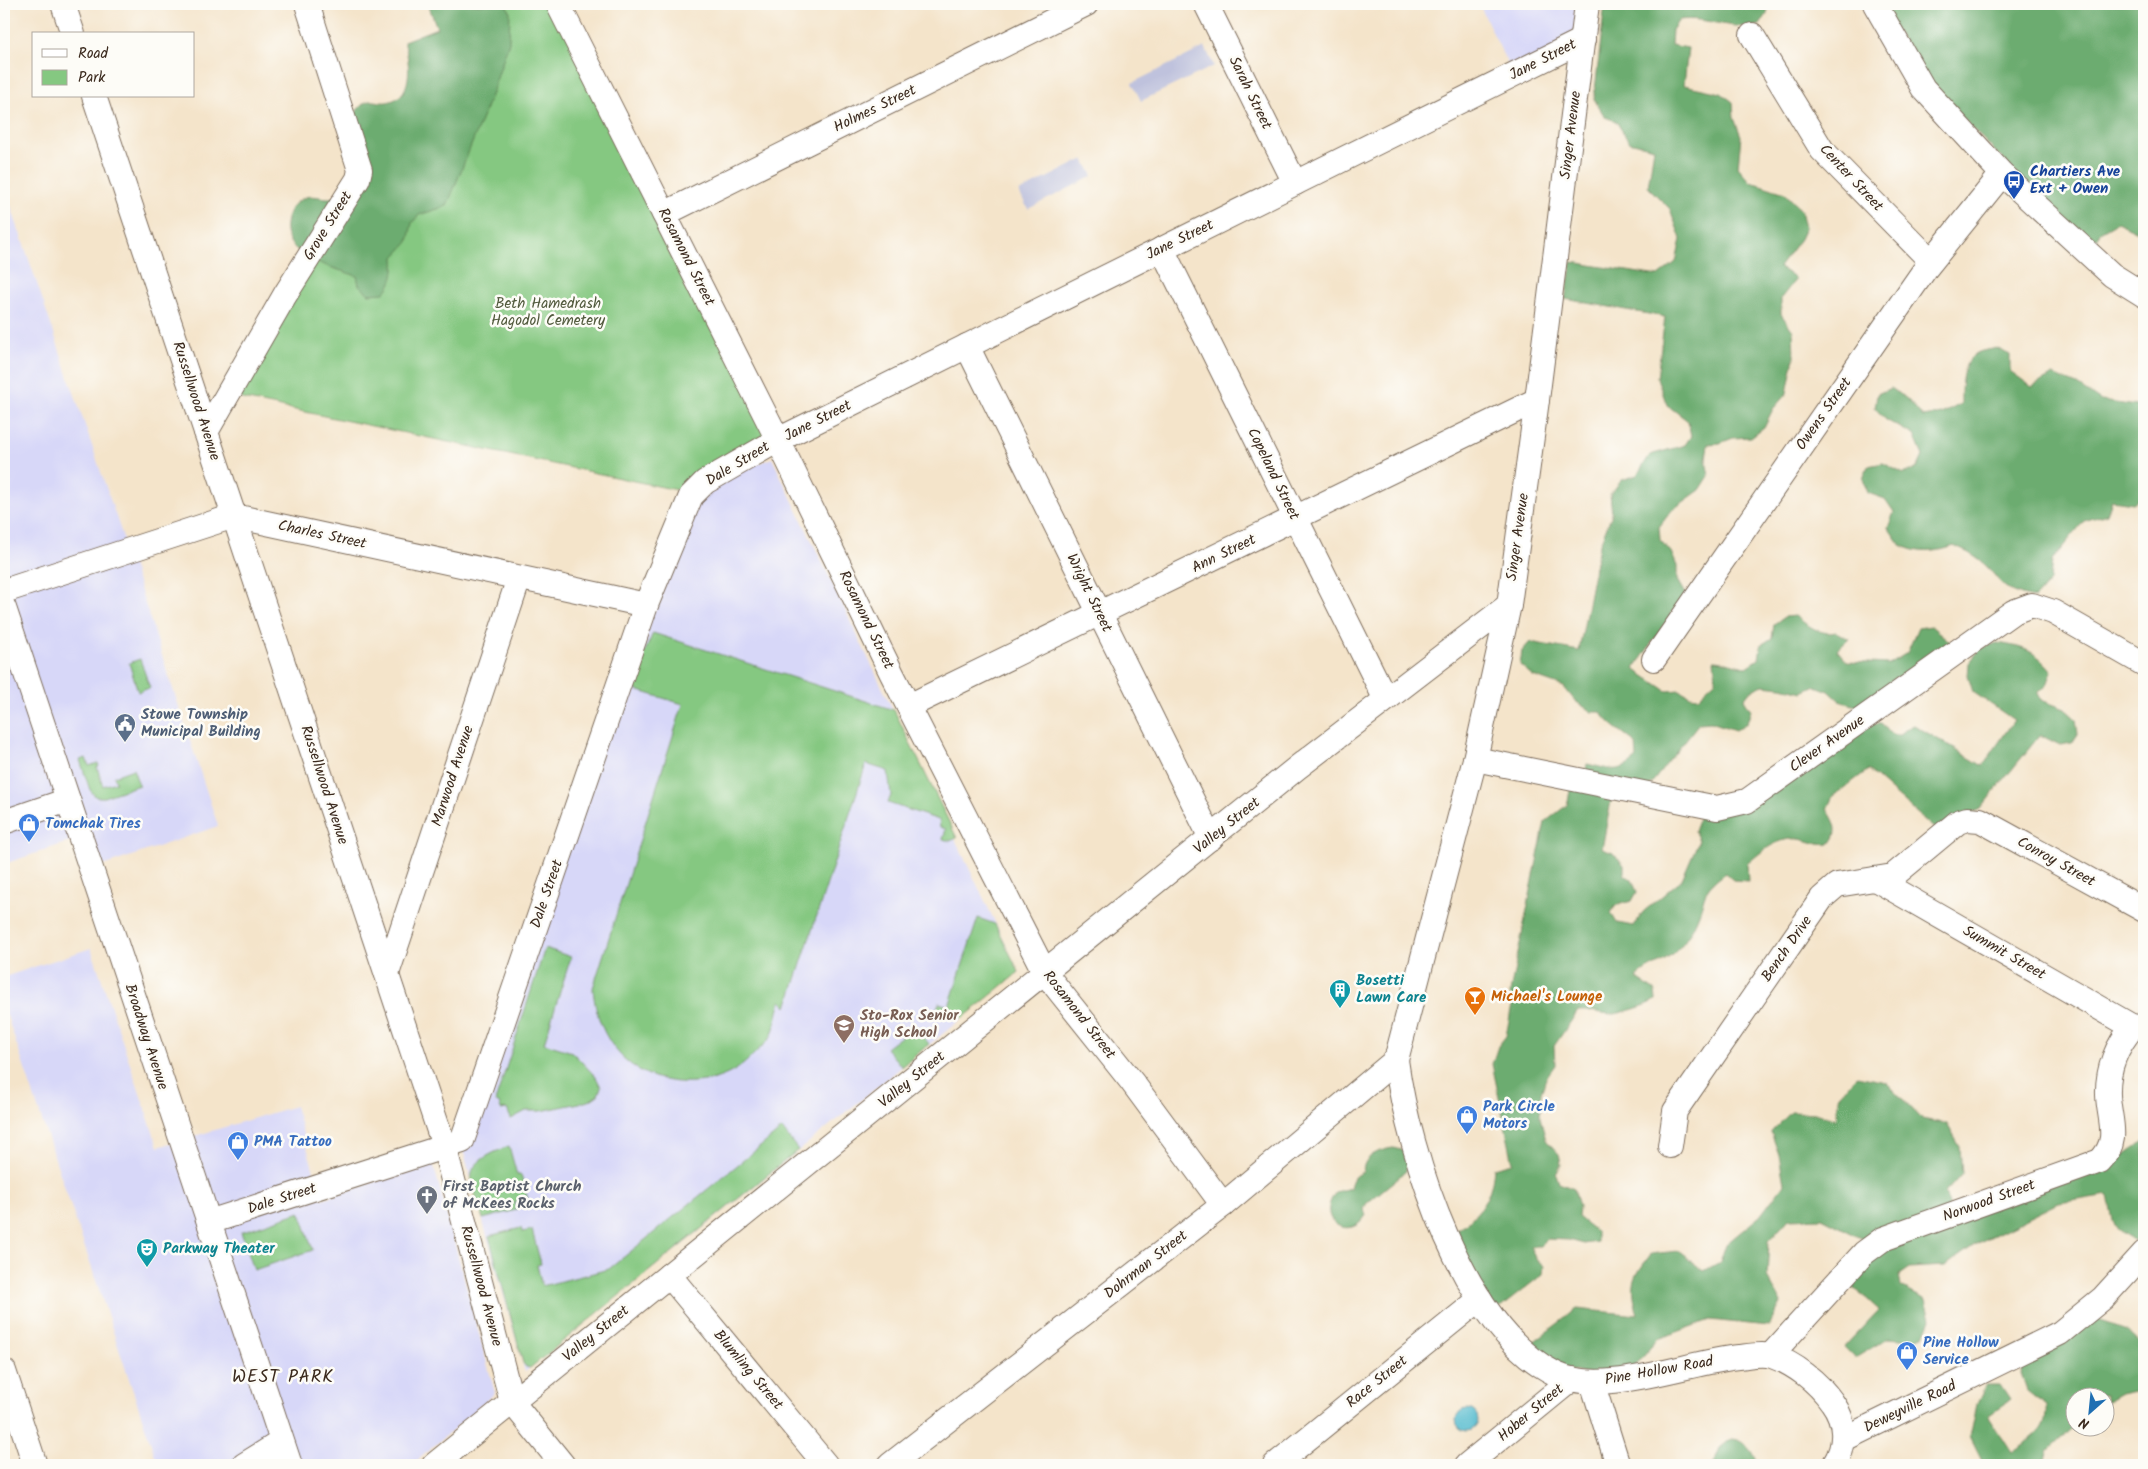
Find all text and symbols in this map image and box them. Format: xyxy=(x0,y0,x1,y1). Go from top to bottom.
legend xyxy=(32,32,195,98)
street label: Jane Street xyxy=(1505,33,1581,87)
text: Road xyxy=(78,42,109,66)
street label: Sarah Street xyxy=(1222,52,1278,134)
text: Park xyxy=(78,66,106,90)
street label: Holmes Street xyxy=(829,78,921,139)
street label: Singer Avenue xyxy=(1554,89,1588,180)
street label: Center Street xyxy=(1813,139,1889,218)
place label: Chartiers Ave Ext + Owen xyxy=(2030,160,2121,201)
bus stop icon: Chartiers Ave Ext + Owen xyxy=(2002,169,2026,200)
street label: Grove Street xyxy=(297,186,359,265)
street label: Rosamond Street xyxy=(651,204,721,310)
street label: Jane Street xyxy=(1142,213,1218,267)
park label: Beth Hamedrash Hagodol Cemetery xyxy=(491,292,606,333)
street label: Russellwood Avenue xyxy=(165,338,227,464)
street label: Owens Street xyxy=(1790,372,1858,455)
street label: Jane Street xyxy=(780,394,856,448)
street label: Copeland Street xyxy=(1240,424,1306,524)
street label: Dale Street xyxy=(701,435,775,493)
street label: Singer Avenue xyxy=(1500,491,1536,583)
street label: Charles Street xyxy=(276,514,369,556)
street label: Ann Street xyxy=(1188,528,1261,580)
street label: Wright Street xyxy=(1060,549,1119,637)
street label: Rosamond Street xyxy=(832,567,900,674)
place label: Stowe Township Municipal Building xyxy=(141,703,261,744)
street label: Clever Avenue xyxy=(1784,709,1870,779)
public building icon: Stowe Township Municipal Building xyxy=(113,712,137,743)
street label: Russellwood Avenue xyxy=(293,722,355,848)
street label: Marwood Avenue xyxy=(425,722,481,830)
street label: Valley Street xyxy=(1188,791,1266,861)
shop icon: Tomchak Tires xyxy=(17,812,41,843)
place label: Tomchak Tires xyxy=(45,812,141,836)
street label: Conroy Street xyxy=(2012,831,2100,894)
street label: Dale Street xyxy=(524,856,570,932)
street label: Bench Drive xyxy=(1755,911,1819,987)
street label: Summit Street xyxy=(1958,919,2050,987)
street label: Rosamond Street xyxy=(1037,965,1122,1065)
place label: Bosetti Lawn Care xyxy=(1356,969,1427,1010)
building icon: Bosetti Lawn Care xyxy=(1328,978,1352,1009)
street label: Broadway Avenue xyxy=(118,981,175,1093)
bar icon: Michael's Lounge xyxy=(1463,985,1487,1016)
place label: Michael's Lounge xyxy=(1491,985,1603,1009)
place label: Sto-Rox Senior High School xyxy=(860,1004,959,1045)
school or university icon: Sto-Rox Senior High School xyxy=(832,1013,856,1044)
street label: Valley Street xyxy=(873,1045,951,1115)
place label: Park Circle Motors xyxy=(1483,1095,1555,1136)
shop icon: Park Circle Motors xyxy=(1455,1104,1479,1135)
shop icon: PMA Tattoo xyxy=(226,1130,250,1161)
place label: PMA Tattoo xyxy=(254,1130,332,1154)
street label: Norwood Street xyxy=(1939,1173,2039,1229)
place label: First Baptist Church of McKees Rocks xyxy=(443,1175,582,1216)
street label: Dale Street xyxy=(244,1177,320,1221)
church icon: First Baptist Church of McKees Rocks xyxy=(415,1184,439,1215)
street label: Russellwood Avenue xyxy=(453,1223,509,1349)
street label: Dohrman Street xyxy=(1099,1224,1193,1305)
theatre icon: Parkway Theater xyxy=(135,1237,159,1268)
place label: Parkway Theater xyxy=(163,1237,275,1261)
street label: Valley Street xyxy=(557,1299,635,1369)
street label: Blumling Street xyxy=(707,1324,789,1416)
place label: Pine Hollow Service xyxy=(1923,1331,1999,1372)
shop icon: Pine Hollow Service xyxy=(1895,1340,1919,1371)
street label: Race Street xyxy=(1341,1349,1413,1414)
street label: Pine Hollow Road xyxy=(1603,1350,1716,1392)
district label: WEST PARK xyxy=(232,1363,334,1392)
street label: Deweyville Road xyxy=(1860,1374,1961,1440)
street label: Hober Street xyxy=(1492,1378,1570,1448)
north arrow xyxy=(2066,1386,2116,1436)
text: N xyxy=(2075,1411,2093,1435)

